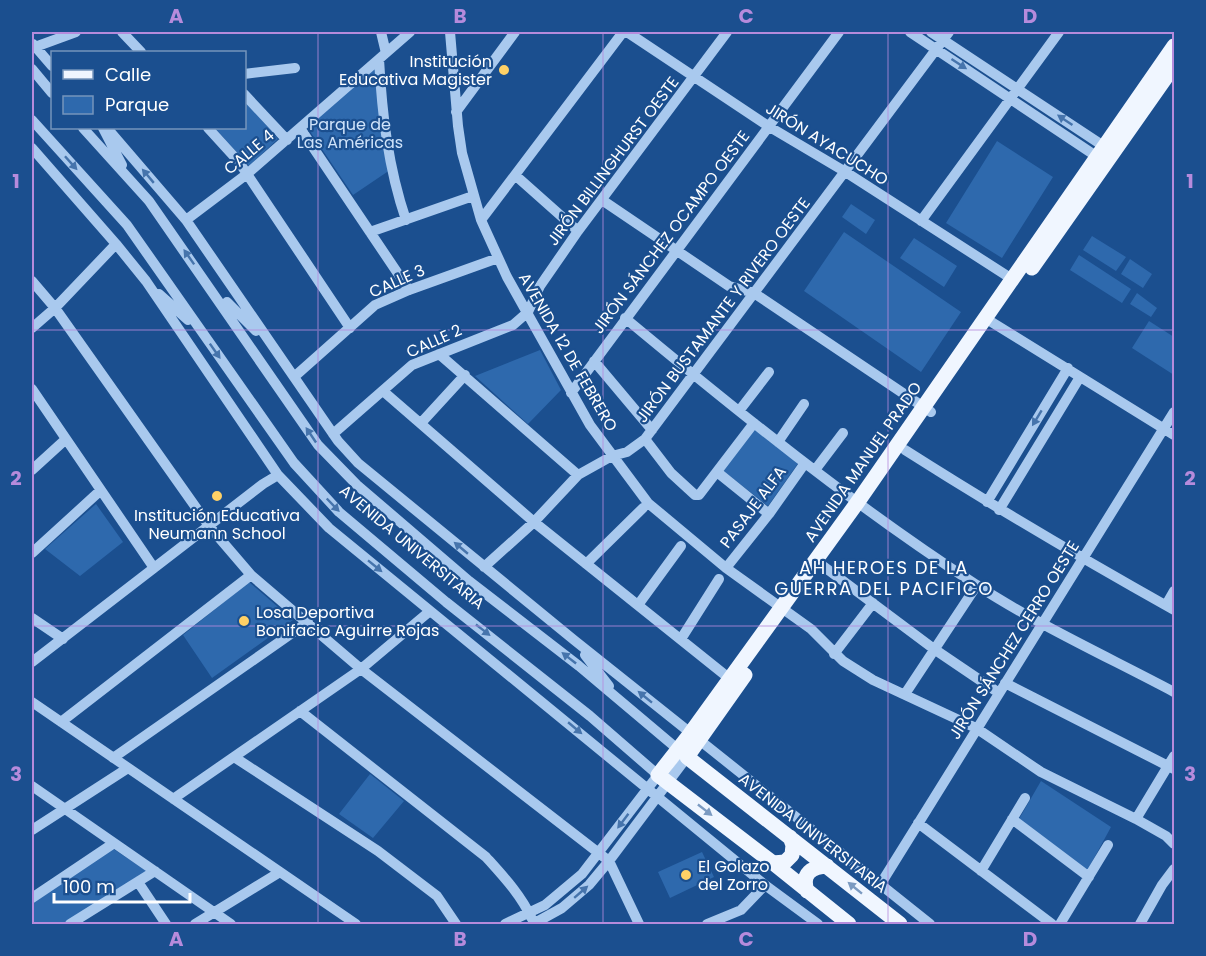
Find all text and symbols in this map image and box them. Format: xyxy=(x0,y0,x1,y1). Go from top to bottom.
text: A xyxy=(169,2,184,30)
text: B xyxy=(453,2,467,30)
text: C xyxy=(738,2,754,30)
text: D xyxy=(1023,2,1037,30)
place label: Institución Educativa Magister xyxy=(339,50,492,91)
legend xyxy=(51,51,246,129)
one-way arrow xyxy=(950,58,967,69)
text: Calle xyxy=(105,62,151,87)
marker: Institución Educativa Magister xyxy=(497,63,511,77)
street label: JIRÓN BILLINGHURST OESTE xyxy=(542,72,684,250)
text: Parque xyxy=(105,92,169,117)
street label: JIRÓN AYACUCHO xyxy=(761,97,893,191)
park label: Parque de Las Américas xyxy=(297,113,403,154)
one-way arrow xyxy=(1057,115,1073,126)
street label: CALLE 4 xyxy=(219,124,279,180)
street label: JIRÓN SÁNCHEZ OCAMPO OESTE xyxy=(587,126,755,338)
one-way arrow xyxy=(64,155,77,170)
text: 1 xyxy=(12,167,20,195)
text: 1 xyxy=(1186,167,1194,195)
one-way arrow xyxy=(142,168,155,184)
street label: JIRÓN BUSTAMANTE Y RIVERO OESTE xyxy=(631,193,815,427)
one-way arrow xyxy=(184,249,195,265)
street label: CALLE 3 xyxy=(365,259,429,303)
street label: AVENIDA 12 DE FEBRERO xyxy=(513,268,623,436)
street label: CALLE 2 xyxy=(403,319,465,363)
one-way arrow xyxy=(209,342,221,358)
street label: AVENIDA MANUEL PRADO xyxy=(799,377,927,547)
one-way arrow xyxy=(1032,410,1043,426)
one-way arrow xyxy=(306,427,317,443)
street label: PASAJE ALFA xyxy=(714,461,792,553)
text: 2 xyxy=(10,464,22,492)
text: 2 xyxy=(1184,464,1196,492)
street label: AVENIDA UNIVERSITARIA xyxy=(334,479,490,615)
marker: Institución Educativa Neumann School xyxy=(210,489,224,503)
one-way arrow xyxy=(326,498,340,513)
place label: Institución Educativa Neumann School xyxy=(134,504,300,545)
street label: JIRÓN SÁNCHEZ CERRO OESTE xyxy=(943,536,1085,744)
one-way arrow xyxy=(453,541,469,554)
district label: AH HEROES DE LA GUERRA DEL PACIFICO xyxy=(774,555,994,601)
one-way arrow xyxy=(367,559,383,572)
place label: Losa Deportiva Bonifacio Aguirre Rojas xyxy=(256,601,439,642)
marker: Losa Deportiva Bonifacio Aguirre Rojas xyxy=(237,614,251,628)
one-way arrow xyxy=(475,624,490,636)
one-way arrow xyxy=(561,652,577,665)
one-way arrow xyxy=(637,691,653,704)
one-way arrow xyxy=(567,722,583,735)
text: 3 xyxy=(10,760,22,788)
text: 3 xyxy=(1184,760,1196,788)
street label: AVENIDA UNIVERSITARIA xyxy=(734,768,892,899)
one-way arrow xyxy=(697,804,713,817)
one-way arrow xyxy=(618,814,630,829)
place label: El Golazo del Zorro xyxy=(698,855,769,896)
scale bar xyxy=(54,866,190,904)
marker: El Golazo del Zorro xyxy=(679,868,693,882)
text: 100 m xyxy=(63,874,115,899)
one-way arrow xyxy=(847,882,862,895)
one-way arrow xyxy=(573,886,588,899)
text: A xyxy=(169,925,184,953)
text: B xyxy=(453,925,467,953)
text: C xyxy=(738,925,754,953)
text: D xyxy=(1023,925,1037,953)

